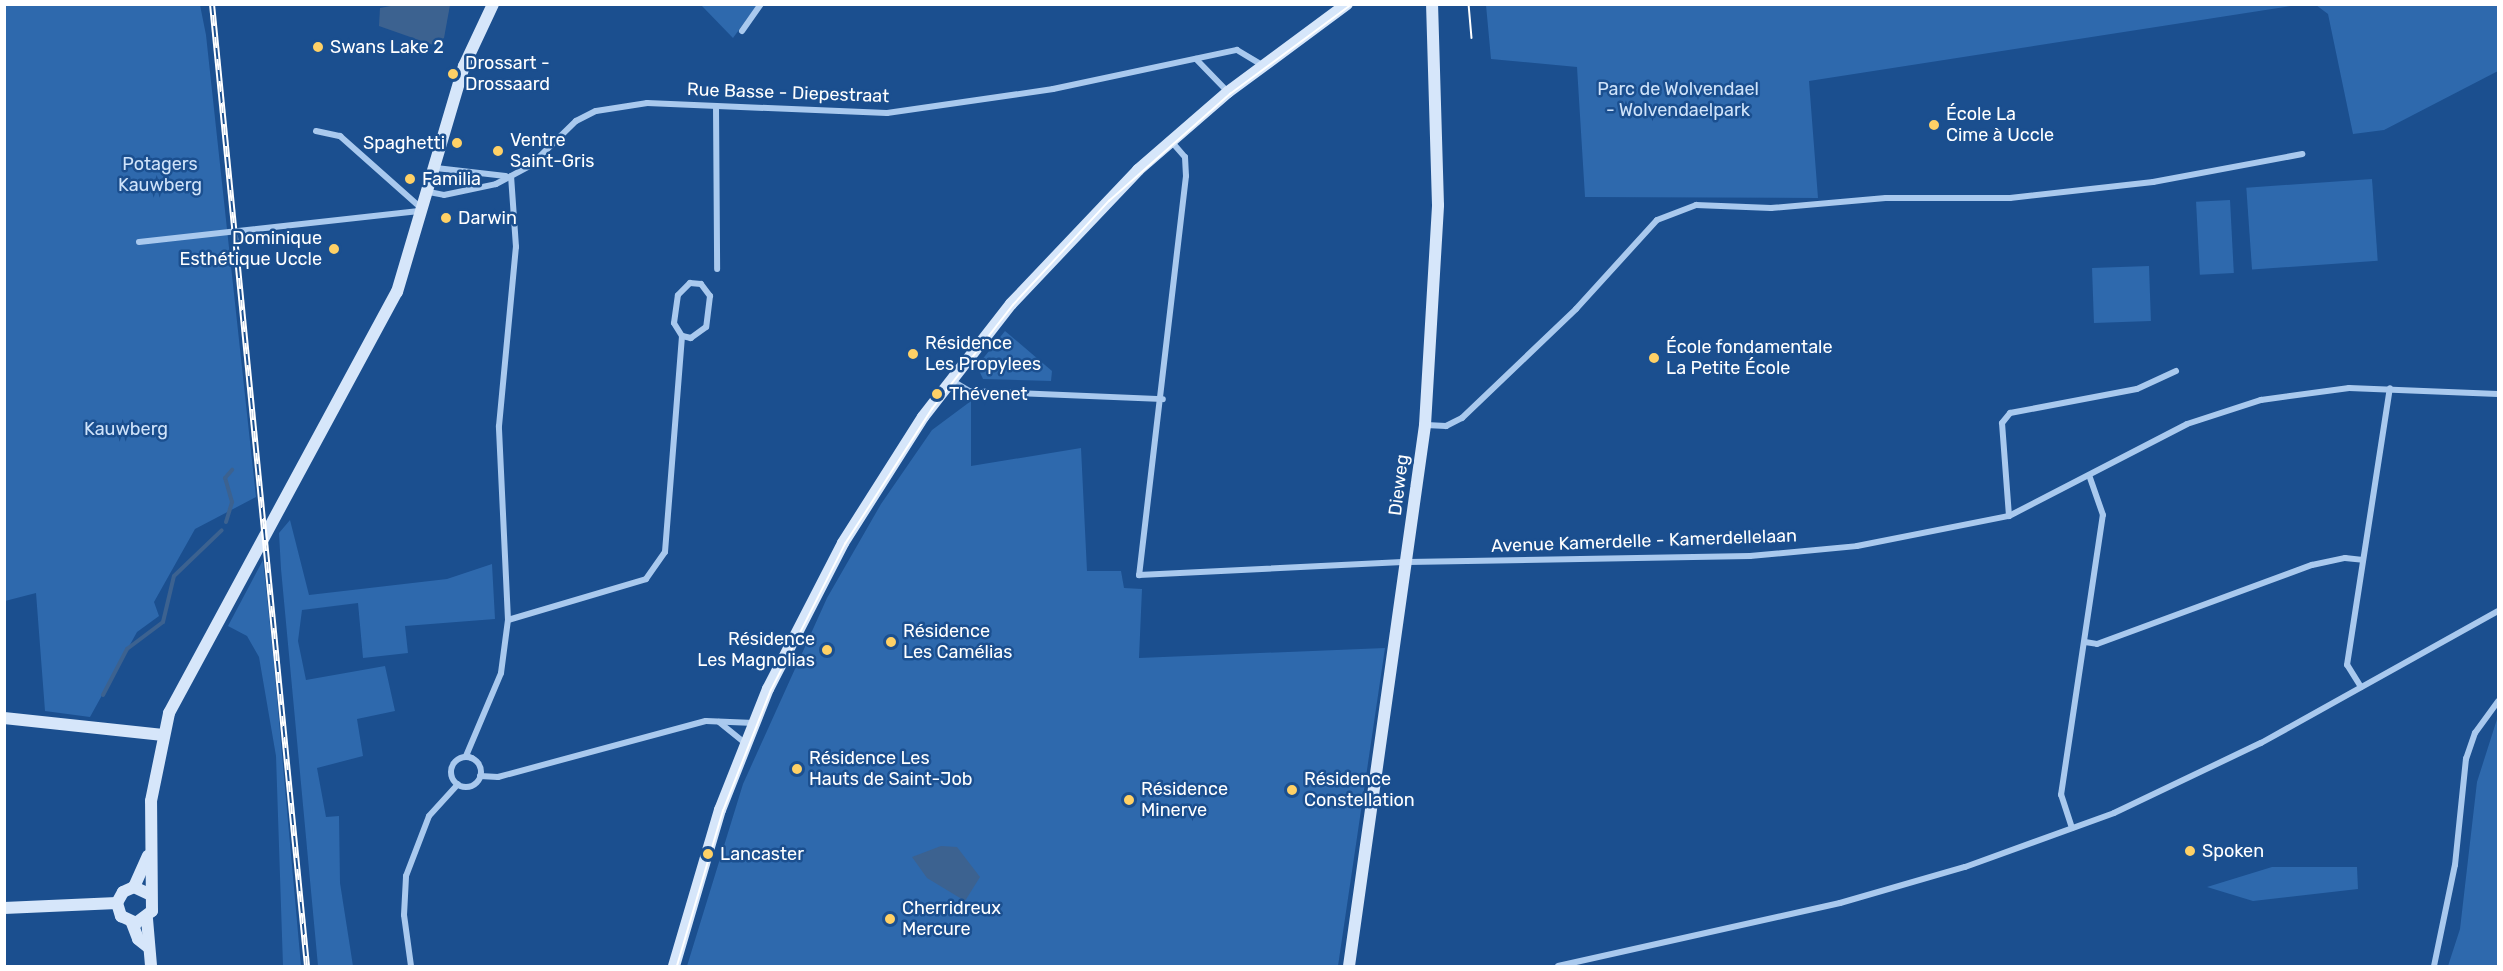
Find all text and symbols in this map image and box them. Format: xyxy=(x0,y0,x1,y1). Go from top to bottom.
place label: Swans Lake 2 xyxy=(330,36,444,58)
marker: Swans Lake 2 xyxy=(311,40,325,54)
place label: Drossart - Drossaard xyxy=(465,53,550,96)
marker: Drossart - Drossaard xyxy=(446,67,460,81)
street label: Rue Basse - Diepestraat xyxy=(686,79,890,107)
park label: Parc de Wolvendael - Wolvendaelpark xyxy=(1597,79,1759,122)
place label: École La Cime à Uccle xyxy=(1946,104,2054,146)
marker: École La Cime à Uccle xyxy=(1927,118,1941,132)
place label: Ventre Saint-Gris xyxy=(510,130,594,172)
place label: Spaghetti xyxy=(363,132,445,154)
marker: Spaghetti xyxy=(450,136,464,150)
marker: Ventre Saint-Gris xyxy=(491,144,505,158)
park label: Potagers Kauwberg xyxy=(118,154,202,196)
place label: Familia xyxy=(422,168,481,190)
marker: Familia xyxy=(403,172,417,186)
place label: Darwin xyxy=(458,207,517,229)
marker: Darwin xyxy=(439,211,453,225)
place label: Dominique Esthétique Uccle xyxy=(180,228,322,270)
marker: Dominique Esthétique Uccle xyxy=(327,242,341,256)
place label: Résidence Les Propylees xyxy=(925,333,1041,376)
place label: École fondamentale La Petite École xyxy=(1666,337,1833,380)
marker: Résidence Les Propylees xyxy=(906,347,920,361)
marker: École fondamentale La Petite École xyxy=(1647,351,1661,365)
place label: Thévenet xyxy=(949,383,1027,405)
marker: Thévenet xyxy=(930,387,944,401)
park label: Kauwberg xyxy=(84,418,168,440)
street label: Dieweg xyxy=(1385,453,1413,517)
street label: Avenue Kamerdelle - Kamerdellelaan xyxy=(1491,525,1797,557)
place label: Résidence Les Camélias xyxy=(903,621,1012,664)
place label: Résidence Les Magnolias xyxy=(697,629,815,672)
marker: Résidence Les Camélias xyxy=(884,635,898,649)
marker: Résidence Les Magnolias xyxy=(820,643,834,657)
place label: Résidence Les Hauts de Saint-Job xyxy=(809,748,972,790)
marker: Résidence Les Hauts de Saint-Job xyxy=(790,762,804,776)
place label: Résidence Constellation xyxy=(1304,769,1415,812)
place label: Résidence Minerve xyxy=(1141,779,1228,822)
marker: Résidence Constellation xyxy=(1285,783,1299,797)
marker: Résidence Minerve xyxy=(1122,793,1136,807)
place label: Spoken xyxy=(2202,840,2264,862)
place label: Lancaster xyxy=(720,843,804,865)
marker: Spoken xyxy=(2183,844,2197,858)
marker: Lancaster xyxy=(701,847,715,861)
place label: Cherridreux Mercure xyxy=(902,898,1001,940)
marker: Cherridreux Mercure xyxy=(883,912,897,926)

